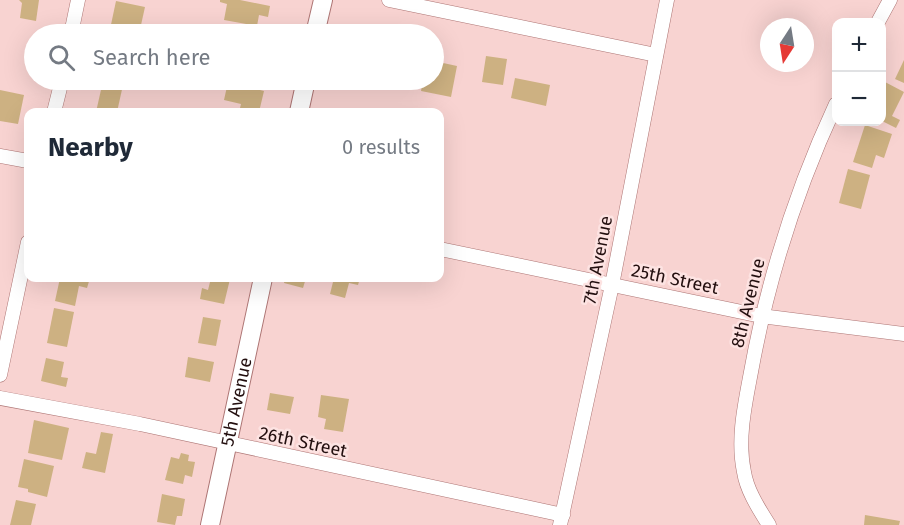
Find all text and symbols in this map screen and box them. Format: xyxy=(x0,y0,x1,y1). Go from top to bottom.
north arrow xyxy=(760,18,814,72)
map controls xyxy=(832,18,886,126)
button: + xyxy=(832,18,886,72)
search box xyxy=(24,24,444,90)
icon: search xyxy=(45,41,78,74)
text: Search here xyxy=(93,44,211,71)
button: − xyxy=(832,72,886,126)
text: Nearby xyxy=(48,132,133,163)
text: 0 results xyxy=(342,135,420,159)
street label: 7th Avenue xyxy=(579,214,617,306)
street label: 8th Avenue xyxy=(726,256,770,350)
street label: 25th Street xyxy=(629,259,721,299)
street label: 5th Avenue xyxy=(216,355,257,448)
street label: 26th Street xyxy=(257,422,349,462)

